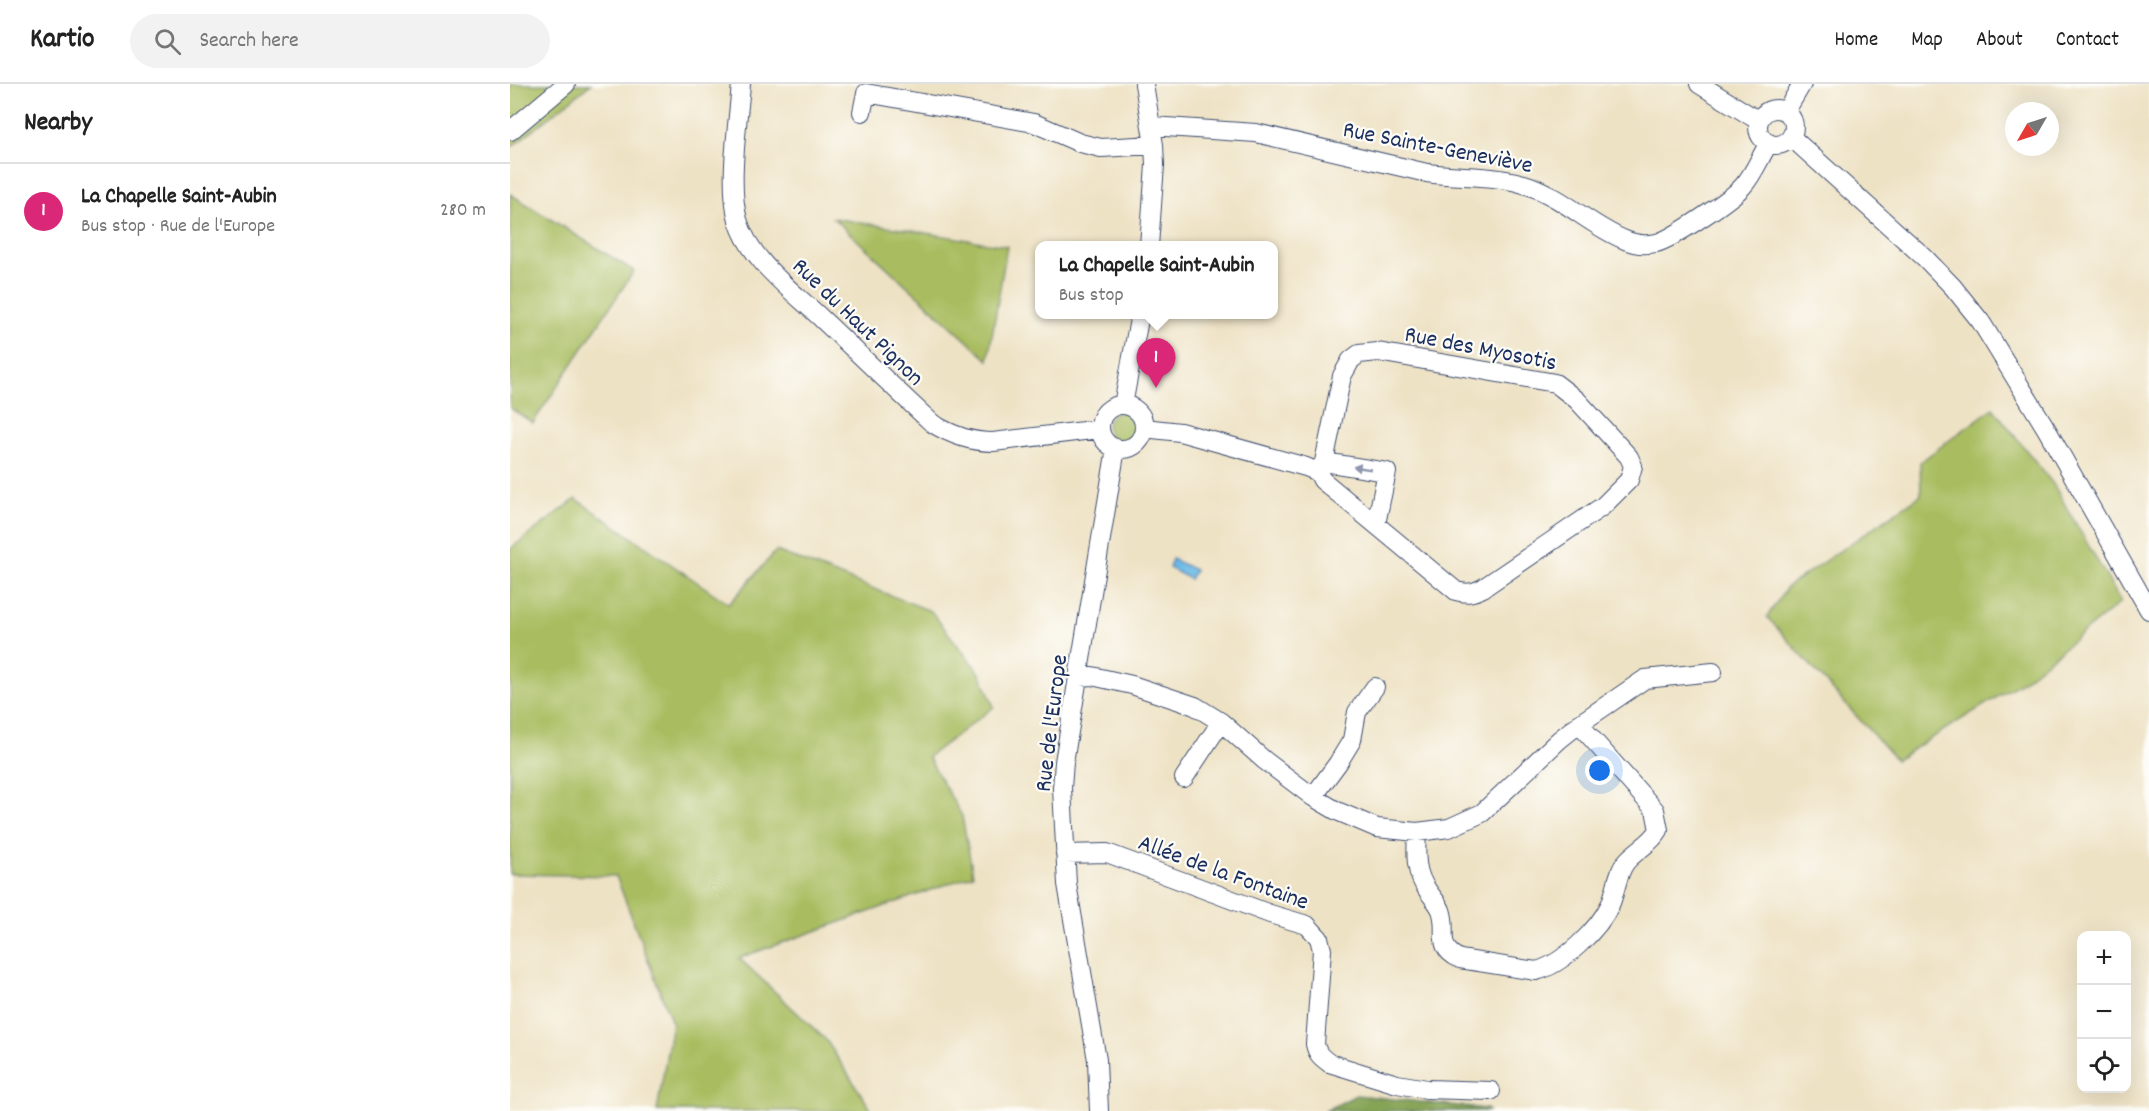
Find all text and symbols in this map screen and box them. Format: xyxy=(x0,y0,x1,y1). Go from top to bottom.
search box xyxy=(130,14,550,68)
text: Kartio xyxy=(30,21,94,61)
icon: search xyxy=(151,25,184,58)
text: Search here xyxy=(199,26,299,57)
text: Home xyxy=(1834,26,1878,56)
text: Map xyxy=(1911,26,1943,56)
text: About xyxy=(1976,26,2023,56)
text: Contact xyxy=(2056,26,2119,56)
north arrow xyxy=(2005,102,2059,156)
text: Nearby xyxy=(24,105,92,142)
street label: Rue Sainte-Geneviève xyxy=(1340,114,1535,184)
text: La Chapelle Saint-Aubin xyxy=(81,182,277,213)
text: 1 xyxy=(41,197,46,225)
text: 280 m xyxy=(440,197,486,225)
text: Bus stop · Rue de l'Europe xyxy=(81,213,275,241)
popup xyxy=(1035,241,1278,319)
street label: Rue du Haut Pignon xyxy=(783,251,931,395)
text: La Chapelle Saint-Aubin xyxy=(1059,251,1254,282)
text: Bus stop xyxy=(1059,282,1124,310)
street label: Rue des Myosotis xyxy=(1402,319,1559,381)
pin: 1 xyxy=(1136,338,1176,388)
one-way arrow xyxy=(1352,463,1371,472)
street label: Rue de l'Europe xyxy=(1028,653,1078,794)
your location xyxy=(1585,756,1614,785)
street label: Allée de la Fontaine xyxy=(1133,827,1313,920)
map controls xyxy=(2077,931,2131,1093)
button: + xyxy=(2077,931,2131,985)
button: − xyxy=(2077,985,2131,1039)
button: locate xyxy=(2077,1039,2131,1093)

